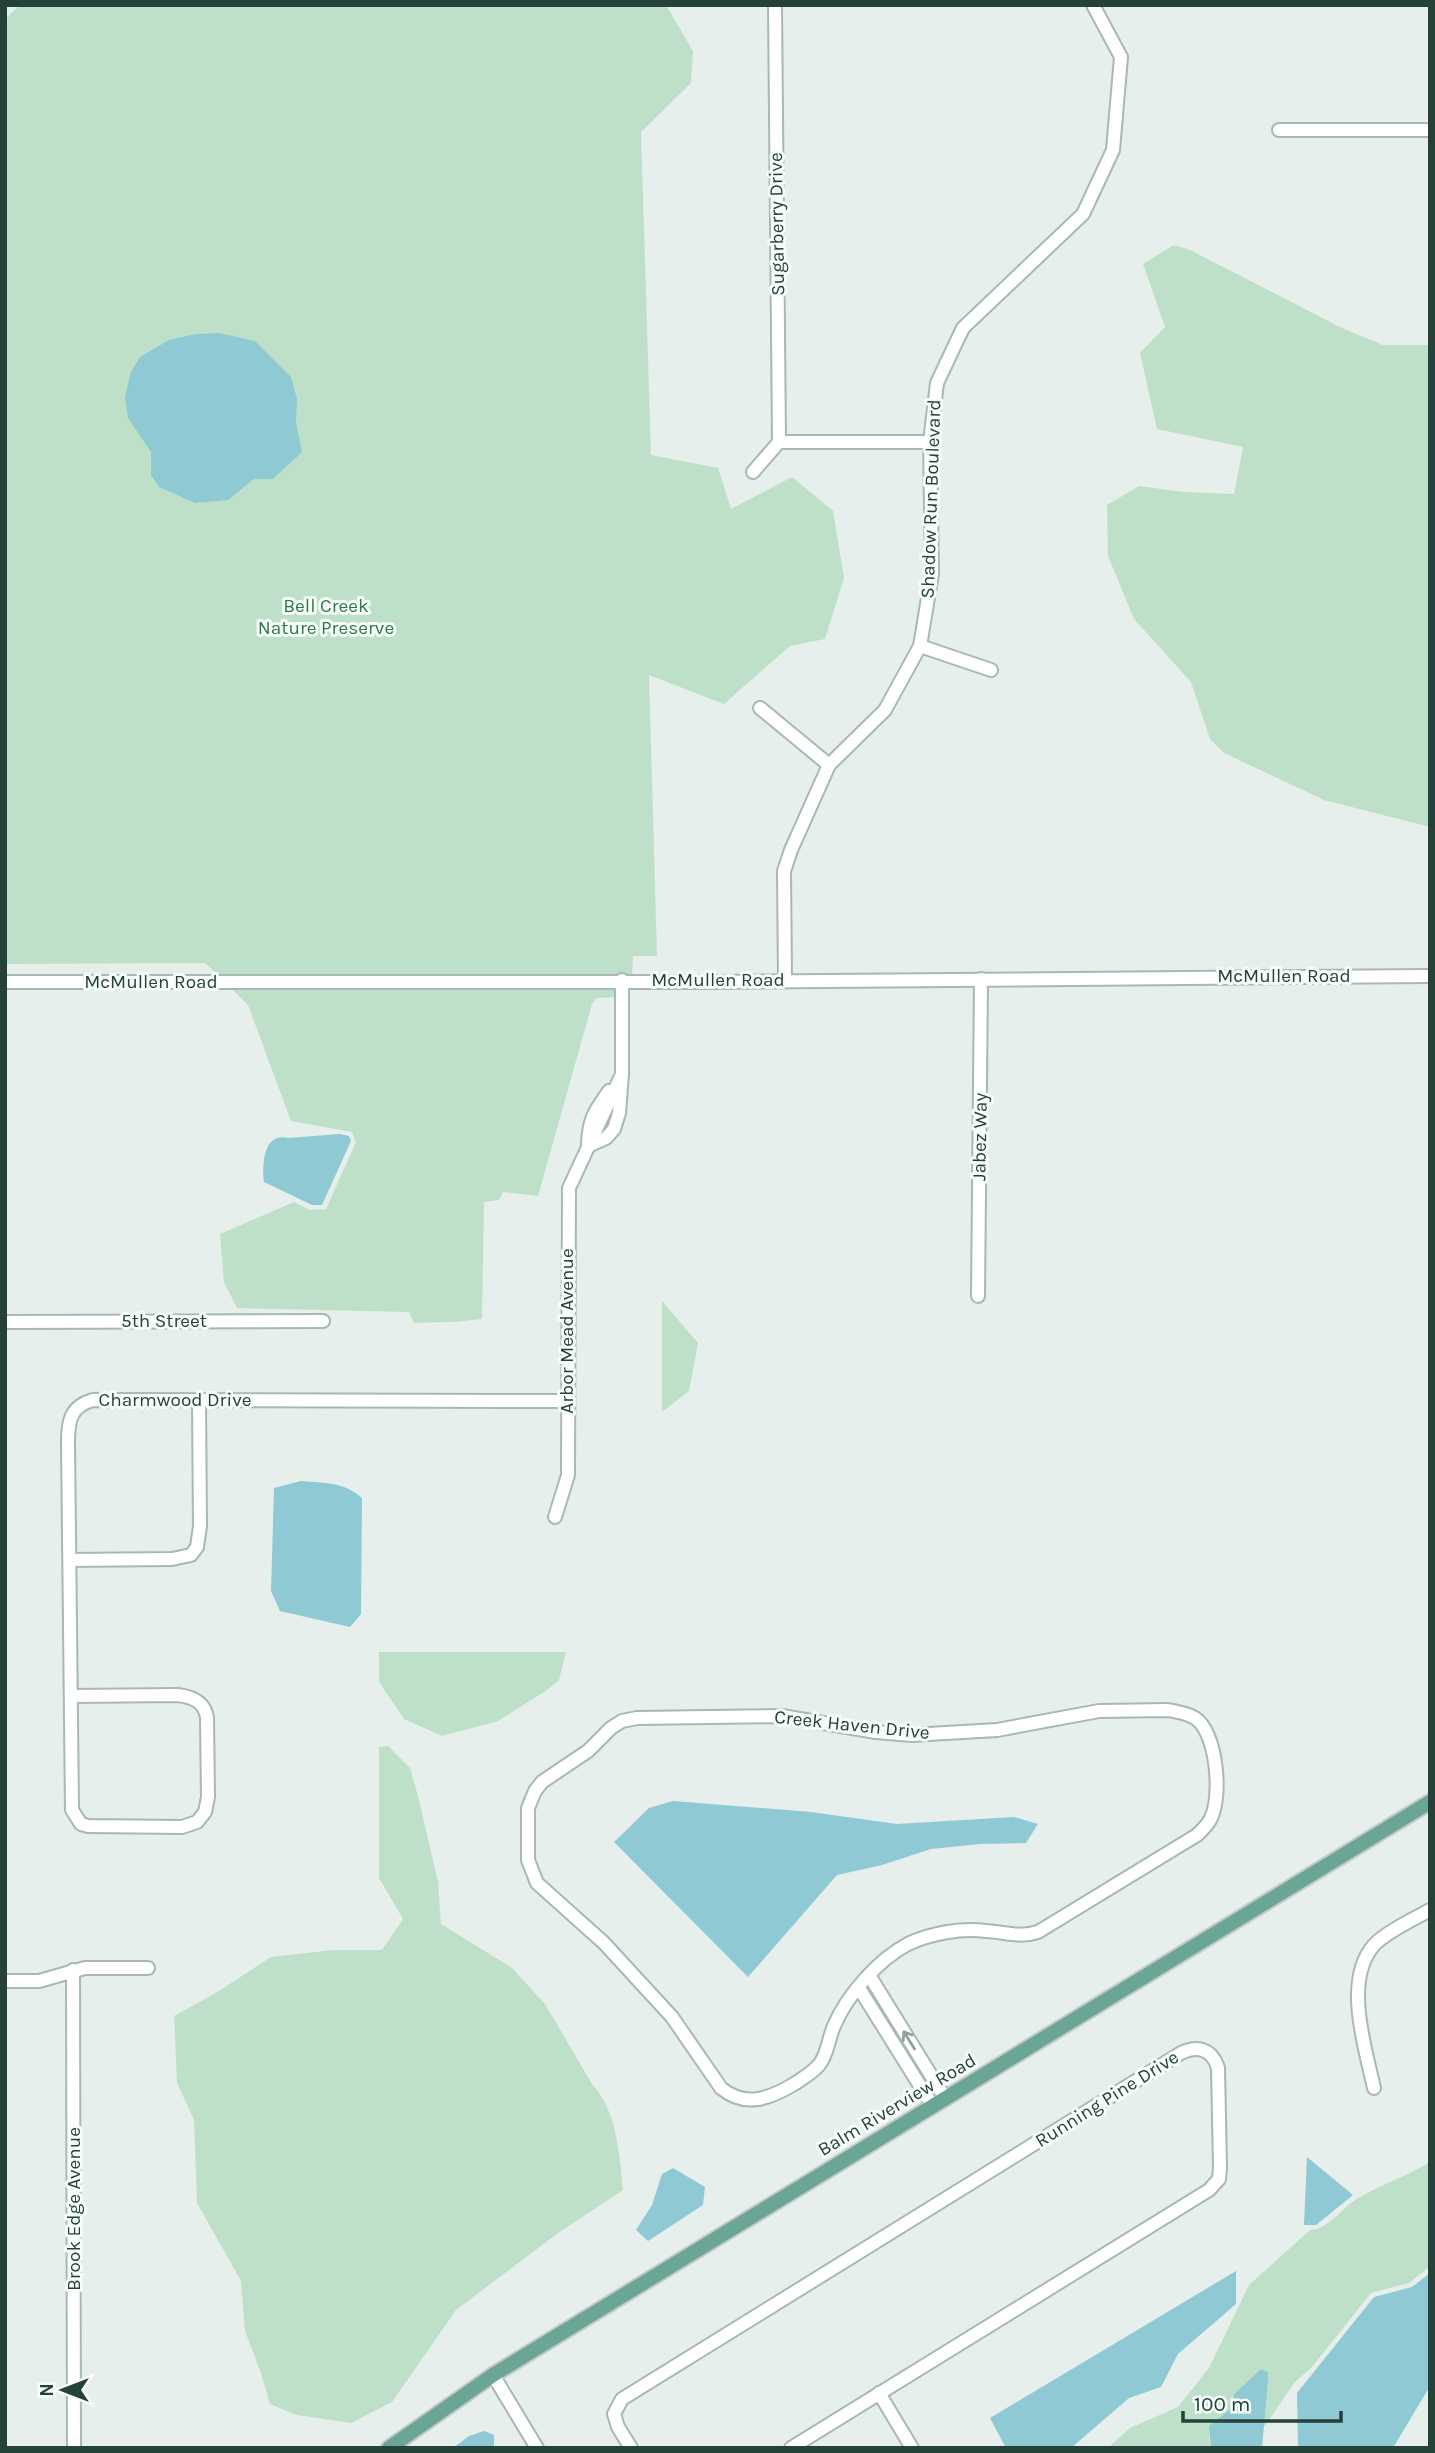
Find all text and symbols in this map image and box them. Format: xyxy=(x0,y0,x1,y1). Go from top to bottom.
street label: Sugarberry Drive xyxy=(765,152,789,296)
street label: Shadow Run Boulevard xyxy=(917,399,945,599)
park label: Bell Creek Nature Preserve xyxy=(258,595,394,639)
street label: McMullen Road xyxy=(1217,965,1351,987)
street label: McMullen Road xyxy=(651,969,785,991)
street label: McMullen Road xyxy=(84,971,218,993)
street label: Jabez Way xyxy=(968,1092,992,1181)
street label: Arbor Mead Avenue xyxy=(556,1248,578,1414)
street label: 5th Street xyxy=(121,1310,207,1332)
street label: Charmwood Drive xyxy=(99,1389,251,1411)
street label: Creek Haven Drive xyxy=(773,1706,931,1744)
one-way arrow xyxy=(901,2030,915,2050)
street label: Running Pine Drive xyxy=(1031,2046,1183,2152)
street label: Balm Riverview Road xyxy=(814,2049,980,2161)
street label: Brook Edge Avenue xyxy=(63,2127,85,2291)
north arrow xyxy=(28,2355,98,2425)
scale bar xyxy=(1183,2380,1340,2424)
text: N xyxy=(36,2383,58,2397)
text: 100 m xyxy=(1194,2392,1251,2416)

